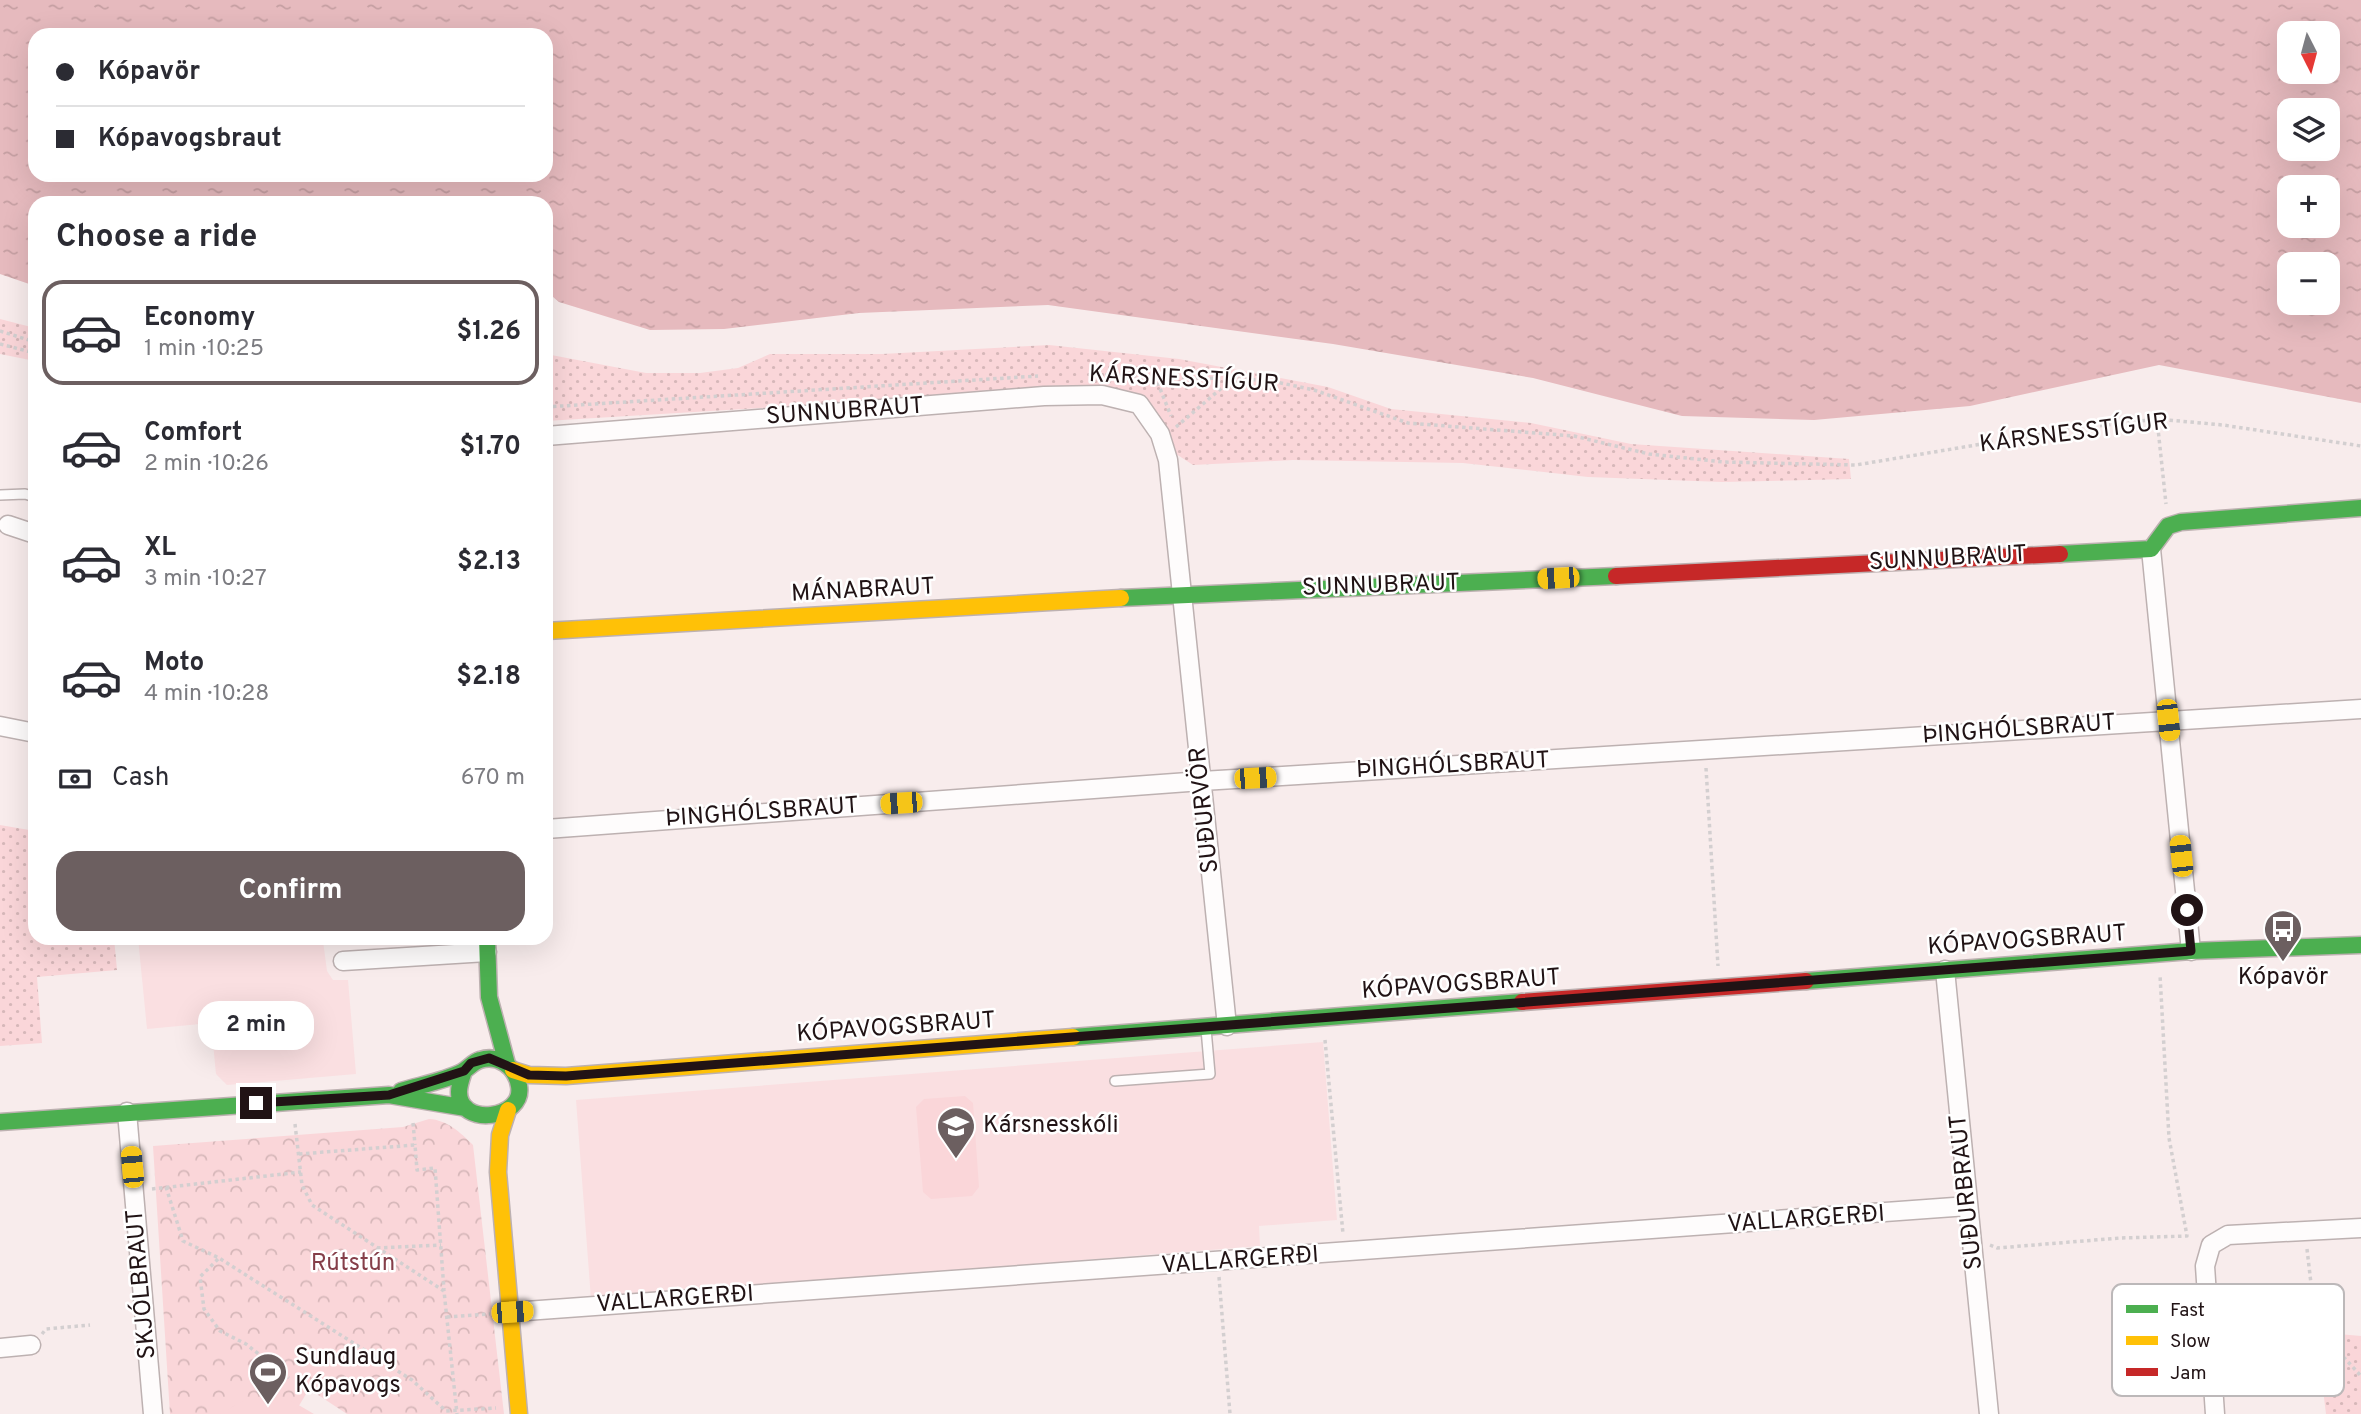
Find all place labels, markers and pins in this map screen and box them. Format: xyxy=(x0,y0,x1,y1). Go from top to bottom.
bus stop icon: Kópavör xyxy=(2262,908,2304,963)
place label: Kópavör xyxy=(2238,963,2328,993)
school or university icon: Kársnesskóli xyxy=(935,1105,977,1160)
place label: Kársnesskóli xyxy=(983,1111,1119,1141)
place label: Sundlaug Kópavogs xyxy=(295,1343,401,1401)
sports icon: Sundlaug Kópavogs xyxy=(247,1351,289,1406)

